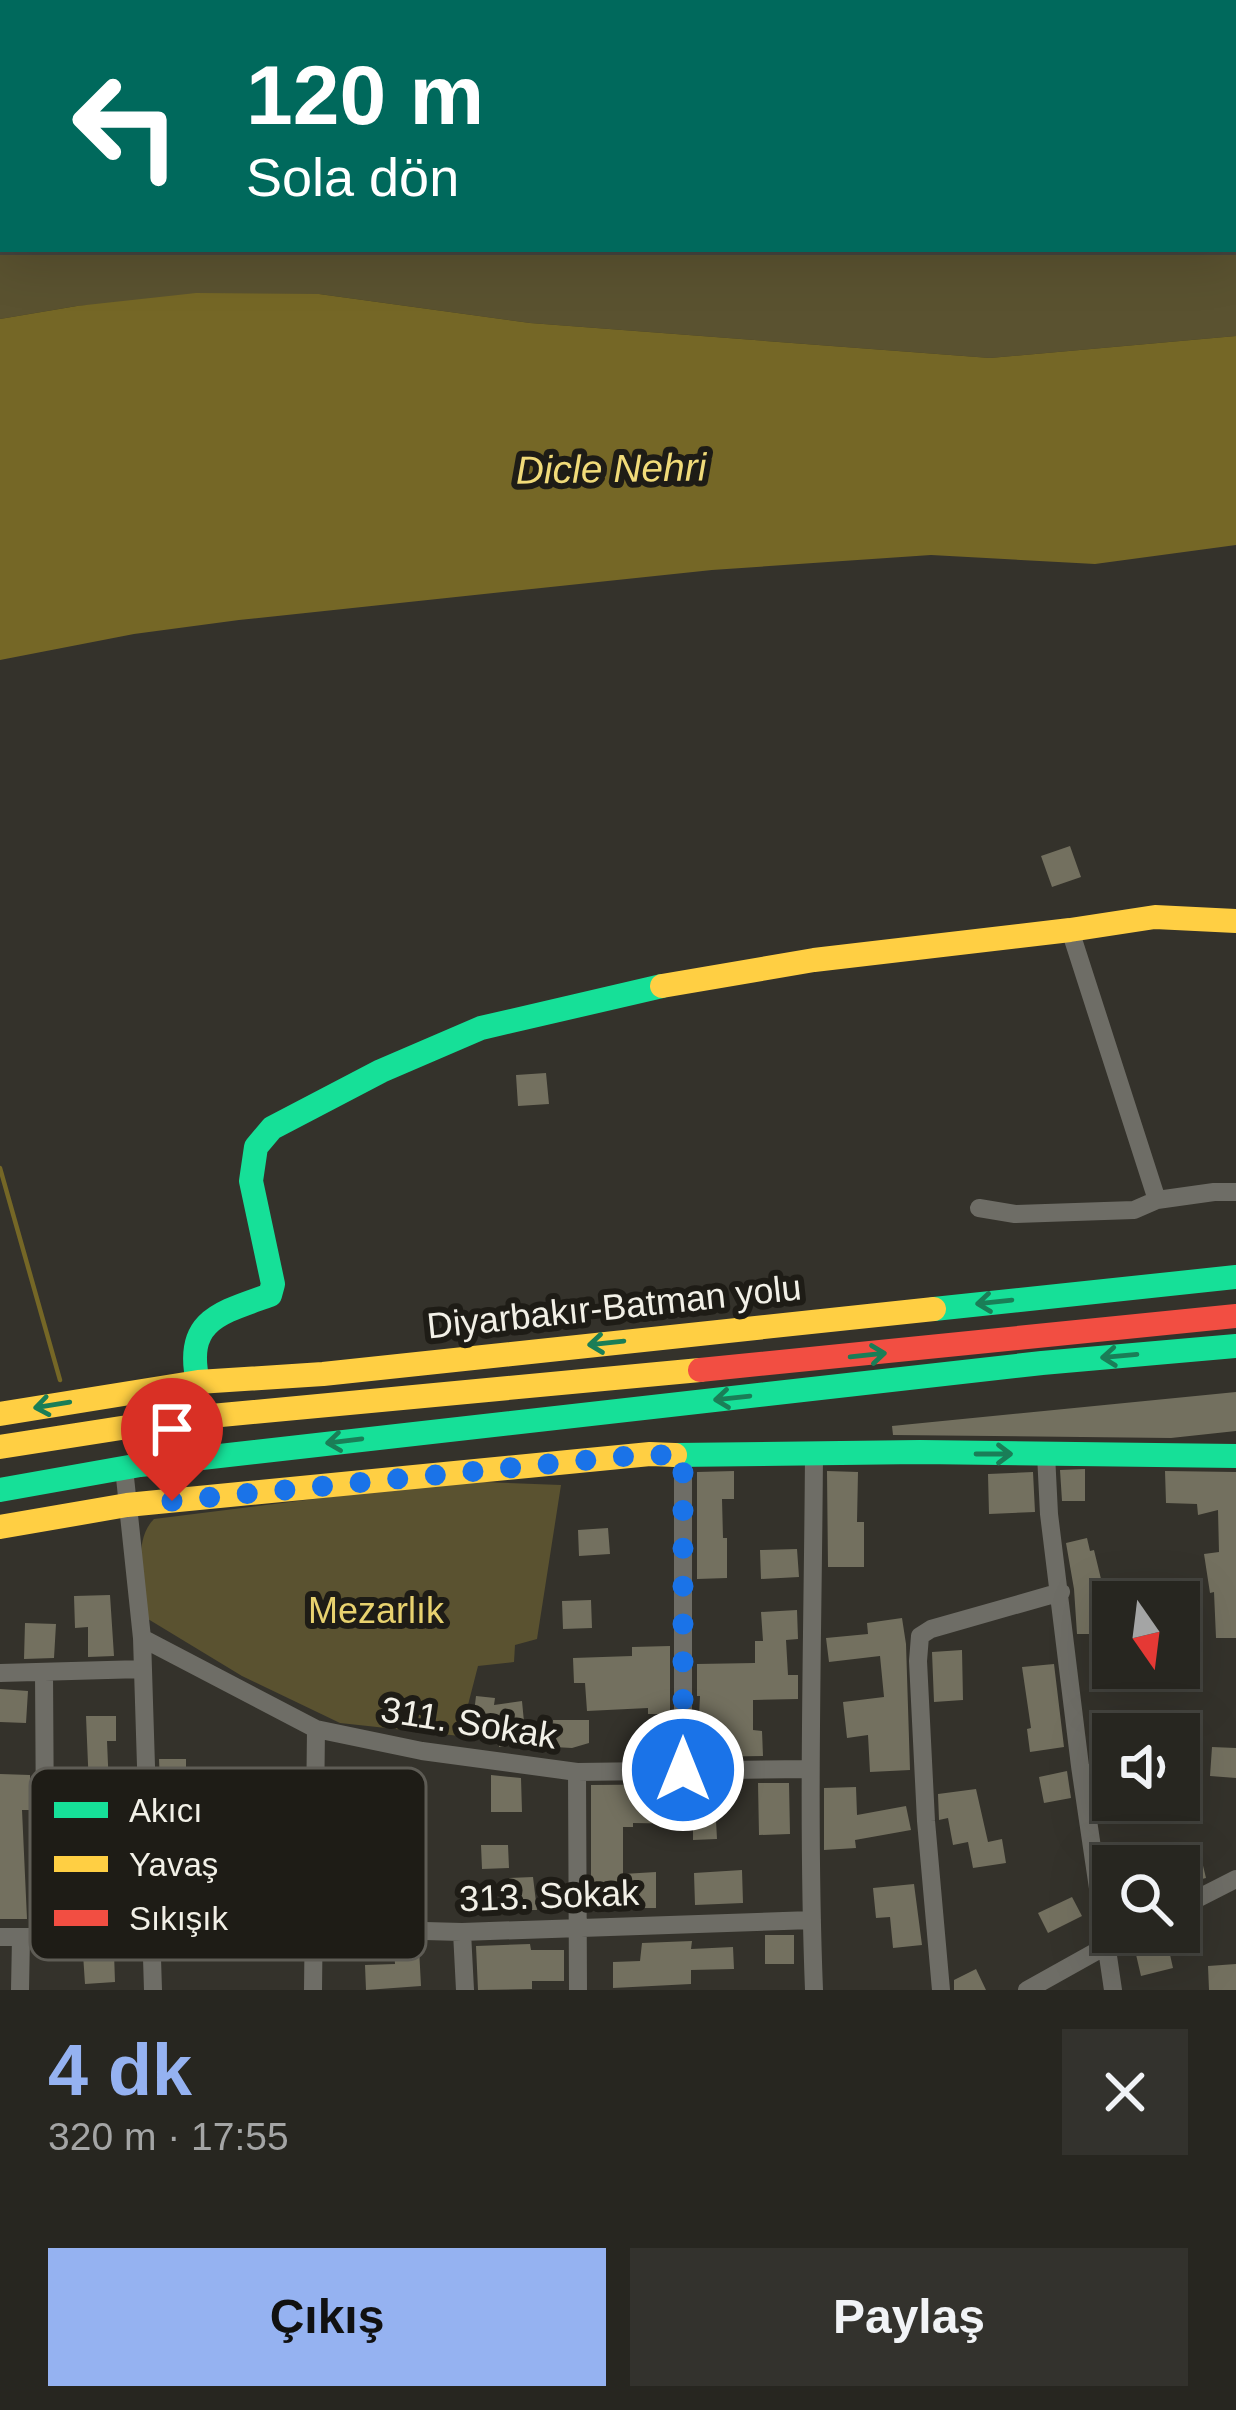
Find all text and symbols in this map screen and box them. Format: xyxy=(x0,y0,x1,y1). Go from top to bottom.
icon: left xyxy=(48,48,204,204)
text: 120 m xyxy=(246,48,484,142)
text: Sola dön xyxy=(246,147,459,207)
water label: Dicle Nehri xyxy=(515,445,708,492)
street label: Diyarbakır-Batman yolu xyxy=(425,1266,803,1347)
one-way arrow xyxy=(975,1292,1014,1314)
one-way arrow xyxy=(588,1332,627,1355)
one-way arrow xyxy=(848,1343,887,1365)
one-way arrow xyxy=(1101,1345,1140,1368)
pin xyxy=(121,1378,223,1501)
one-way arrow xyxy=(713,1388,752,1410)
one-way arrow xyxy=(33,1395,72,1418)
icon: arrive xyxy=(139,1396,205,1462)
one-way arrow xyxy=(325,1431,364,1453)
one-way arrow xyxy=(974,1443,1013,1465)
north arrow xyxy=(1092,1581,1200,1689)
map controls xyxy=(1092,1581,1200,1953)
park label: Mezarlık xyxy=(308,1590,445,1631)
street label: 311. Sokak xyxy=(378,1688,561,1757)
position arrow xyxy=(620,1707,746,1833)
button: sound xyxy=(1092,1713,1200,1821)
legend xyxy=(30,1768,426,1960)
text: Akıcı xyxy=(129,1792,202,1829)
button: search xyxy=(1092,1845,1200,1953)
text: Yavaş xyxy=(129,1846,218,1883)
street label: 313. Sokak xyxy=(458,1872,641,1919)
text: Sıkışık xyxy=(129,1900,229,1937)
button: close xyxy=(1062,2029,1188,2155)
text: 4 dk xyxy=(48,2030,192,2110)
text: 320 m · 17:55 xyxy=(48,2115,289,2158)
button: Çıkış xyxy=(48,2248,606,2386)
button: Paylaş xyxy=(630,2248,1188,2386)

